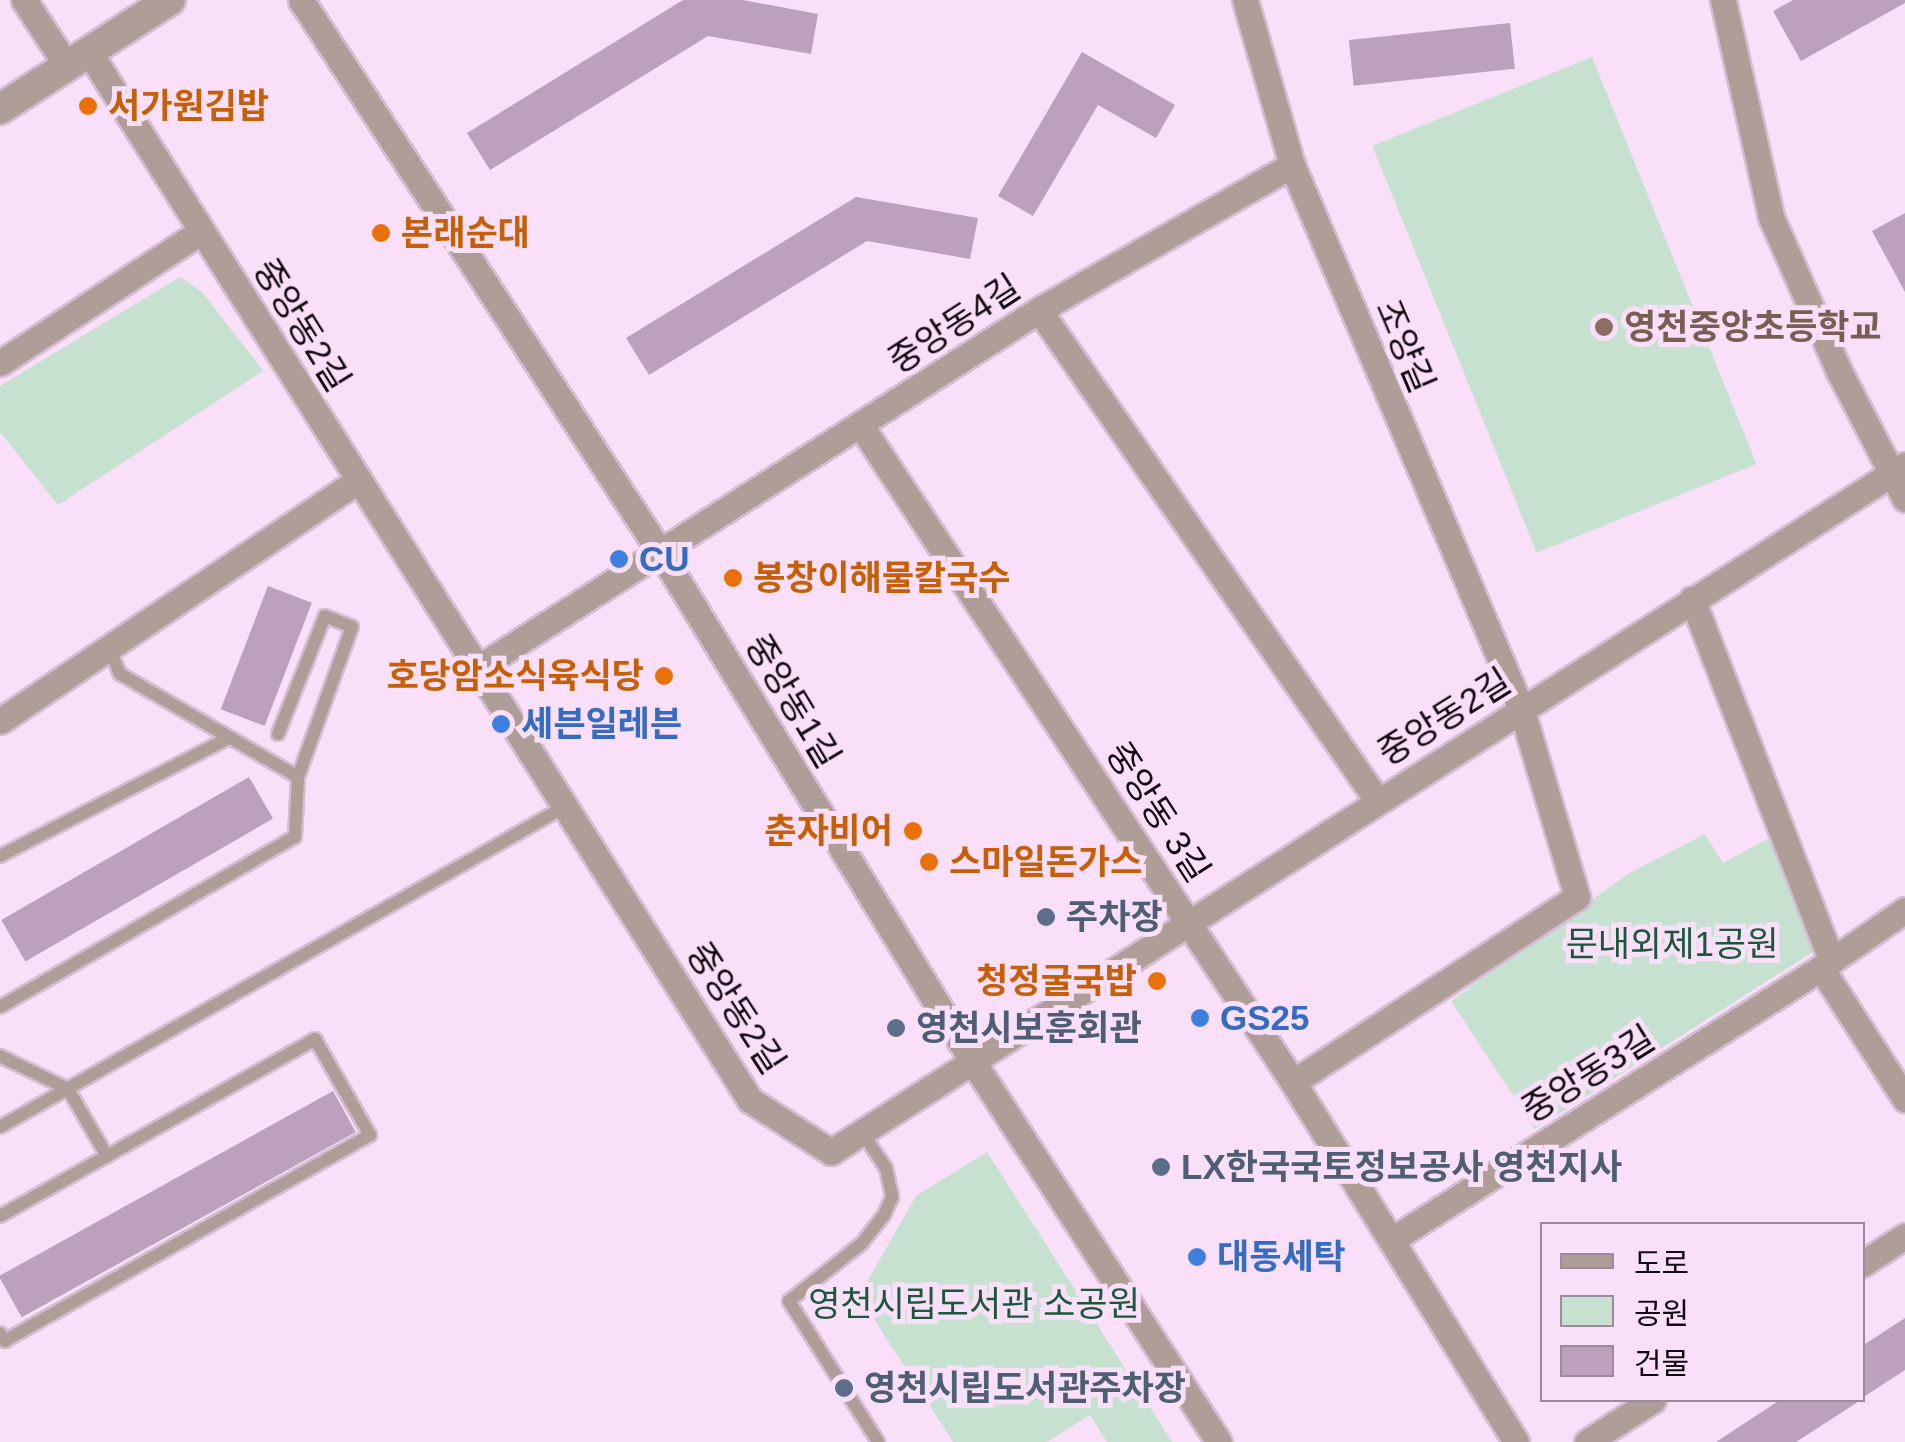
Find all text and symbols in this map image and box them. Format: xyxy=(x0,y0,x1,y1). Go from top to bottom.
place label: 서가원김밥 xyxy=(108,85,269,127)
marker: 서가원김밥 xyxy=(77,95,99,117)
place label: 본래순대 xyxy=(401,212,530,254)
marker: 본래순대 xyxy=(370,222,392,244)
street label: 중앙동2길 xyxy=(245,251,359,399)
street label: 중앙동4길 xyxy=(880,266,1028,382)
street label: 조양길 xyxy=(1367,293,1443,399)
place label: 영천중앙초등학교 xyxy=(1624,306,1882,348)
marker: 영천중앙초등학교 xyxy=(1593,316,1615,338)
place label: CU xyxy=(639,538,690,580)
marker: CU xyxy=(608,548,630,570)
place label: 봉창이해물칼국수 xyxy=(753,557,1011,599)
marker: 봉창이해물칼국수 xyxy=(722,567,744,589)
street label: 중앙동1길 xyxy=(737,627,849,775)
place label: 호당암소식육식당 xyxy=(386,655,644,697)
street label: 중앙동2길 xyxy=(1370,660,1518,774)
marker: 호당암소식육식당 xyxy=(653,665,675,687)
place label: 세븐일레븐 xyxy=(521,703,682,745)
marker: 세븐일레븐 xyxy=(490,713,512,735)
street label: 중앙동 3길 xyxy=(1097,734,1219,890)
place label: 춘자비어 xyxy=(764,810,893,852)
marker: 춘자비어 xyxy=(902,820,924,842)
place label: 스마일돈가스 xyxy=(949,841,1142,883)
marker: 스마일돈가스 xyxy=(918,851,940,873)
place label: 주차장 xyxy=(1066,896,1163,938)
marker: 주차장 xyxy=(1035,906,1057,928)
park label: 문내외제1공원 xyxy=(1566,923,1778,965)
street label: 중앙동2길 xyxy=(678,934,794,1082)
place label: 청정굴국밥 xyxy=(976,960,1137,1002)
marker: 청정굴국밥 xyxy=(1146,970,1168,992)
place label: GS25 xyxy=(1220,997,1309,1039)
place label: 영천시보훈회관 xyxy=(916,1007,1141,1049)
marker: GS25 xyxy=(1189,1007,1211,1029)
marker: 영천시보훈회관 xyxy=(885,1017,907,1039)
street label: 중앙동3길 xyxy=(1514,1017,1662,1131)
place label: LX한국국토정보공사 영천지사 xyxy=(1181,1146,1622,1188)
marker: LX한국국토정보공사 영천지사 xyxy=(1150,1156,1172,1178)
legend xyxy=(1540,1222,1865,1402)
place label: 대동세탁 xyxy=(1217,1236,1346,1278)
marker: 대동세탁 xyxy=(1186,1246,1208,1268)
text: 도로 xyxy=(1634,1247,1689,1280)
park label: 영천시립도서관 소공원 xyxy=(808,1283,1140,1325)
text: 공원 xyxy=(1634,1297,1689,1330)
text: 건물 xyxy=(1634,1347,1689,1380)
place label: 영천시립도서관주차장 xyxy=(864,1367,1186,1409)
marker: 영천시립도서관주차장 xyxy=(833,1377,855,1399)

